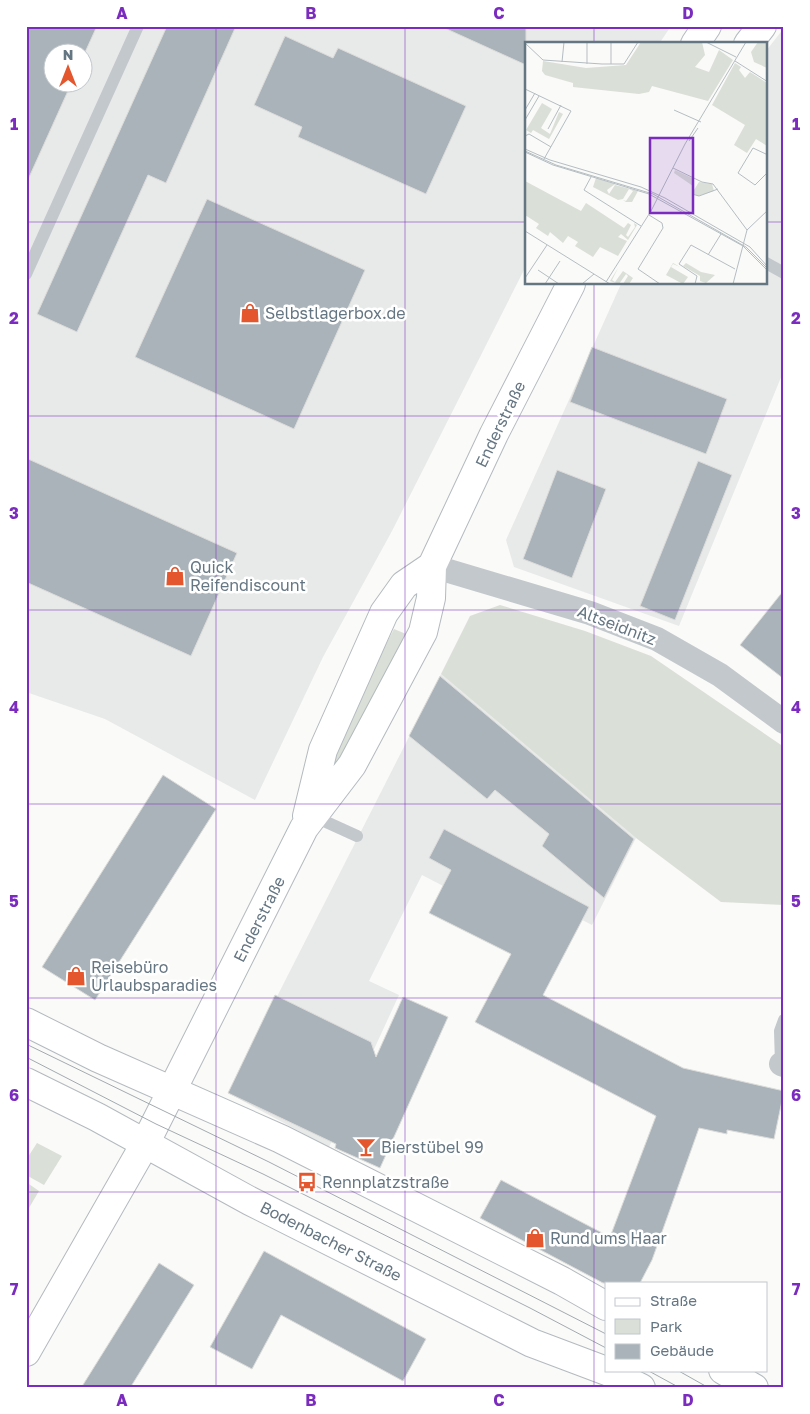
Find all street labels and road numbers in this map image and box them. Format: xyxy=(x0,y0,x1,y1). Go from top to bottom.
street label: Enderstraße xyxy=(471,378,529,470)
street label: Altseidnitz xyxy=(575,601,659,649)
street label: Enderstraße xyxy=(229,873,289,965)
street label: Bodenbacher Straße xyxy=(257,1197,405,1285)

